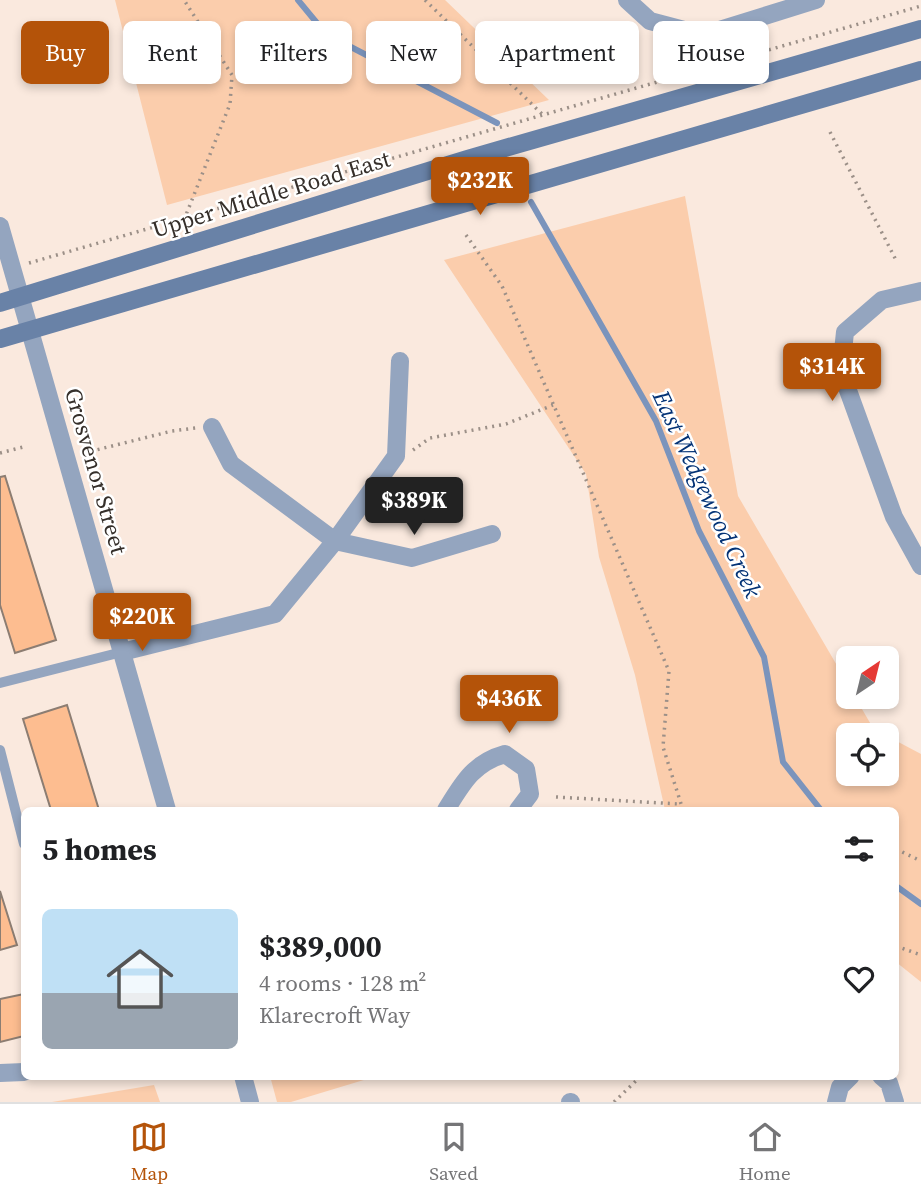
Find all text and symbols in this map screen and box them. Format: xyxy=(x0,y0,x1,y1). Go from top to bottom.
chip: Buy xyxy=(21,21,109,84)
chip: Rent xyxy=(123,21,221,84)
chip: Filters xyxy=(235,21,352,84)
chip: New xyxy=(366,21,461,84)
chip: Apartment xyxy=(475,21,639,84)
chip: House xyxy=(653,21,769,84)
street label: Upper Middle Road East xyxy=(148,142,394,245)
pin: $232K xyxy=(431,158,529,217)
text: $232K xyxy=(447,164,513,196)
pin: $314K xyxy=(783,344,881,403)
text: $314K xyxy=(799,350,865,382)
street label: Grosvenor Street xyxy=(57,384,135,558)
water label: East Wedgewood Creek xyxy=(645,384,770,603)
pin: $389K xyxy=(365,477,463,537)
text: $389K xyxy=(381,484,447,516)
pin: $220K xyxy=(93,594,191,653)
text: $220K xyxy=(109,600,175,632)
north arrow xyxy=(836,646,900,709)
map controls xyxy=(836,646,899,786)
pin: $436K xyxy=(460,676,558,735)
text: $436K xyxy=(476,682,542,714)
button: locate xyxy=(836,723,899,786)
text: 5 homes xyxy=(42,829,157,870)
icon: filters xyxy=(840,830,878,868)
text: $389,000 xyxy=(259,926,382,967)
icon: home xyxy=(98,937,182,1021)
icon: heart xyxy=(840,960,878,998)
text: 4 rooms · 128 m² xyxy=(259,967,426,999)
text: Klarecroft Way xyxy=(259,999,410,1031)
tab: Map xyxy=(130,1118,168,1186)
tab: Saved xyxy=(429,1118,478,1186)
tab: Home xyxy=(739,1118,791,1186)

